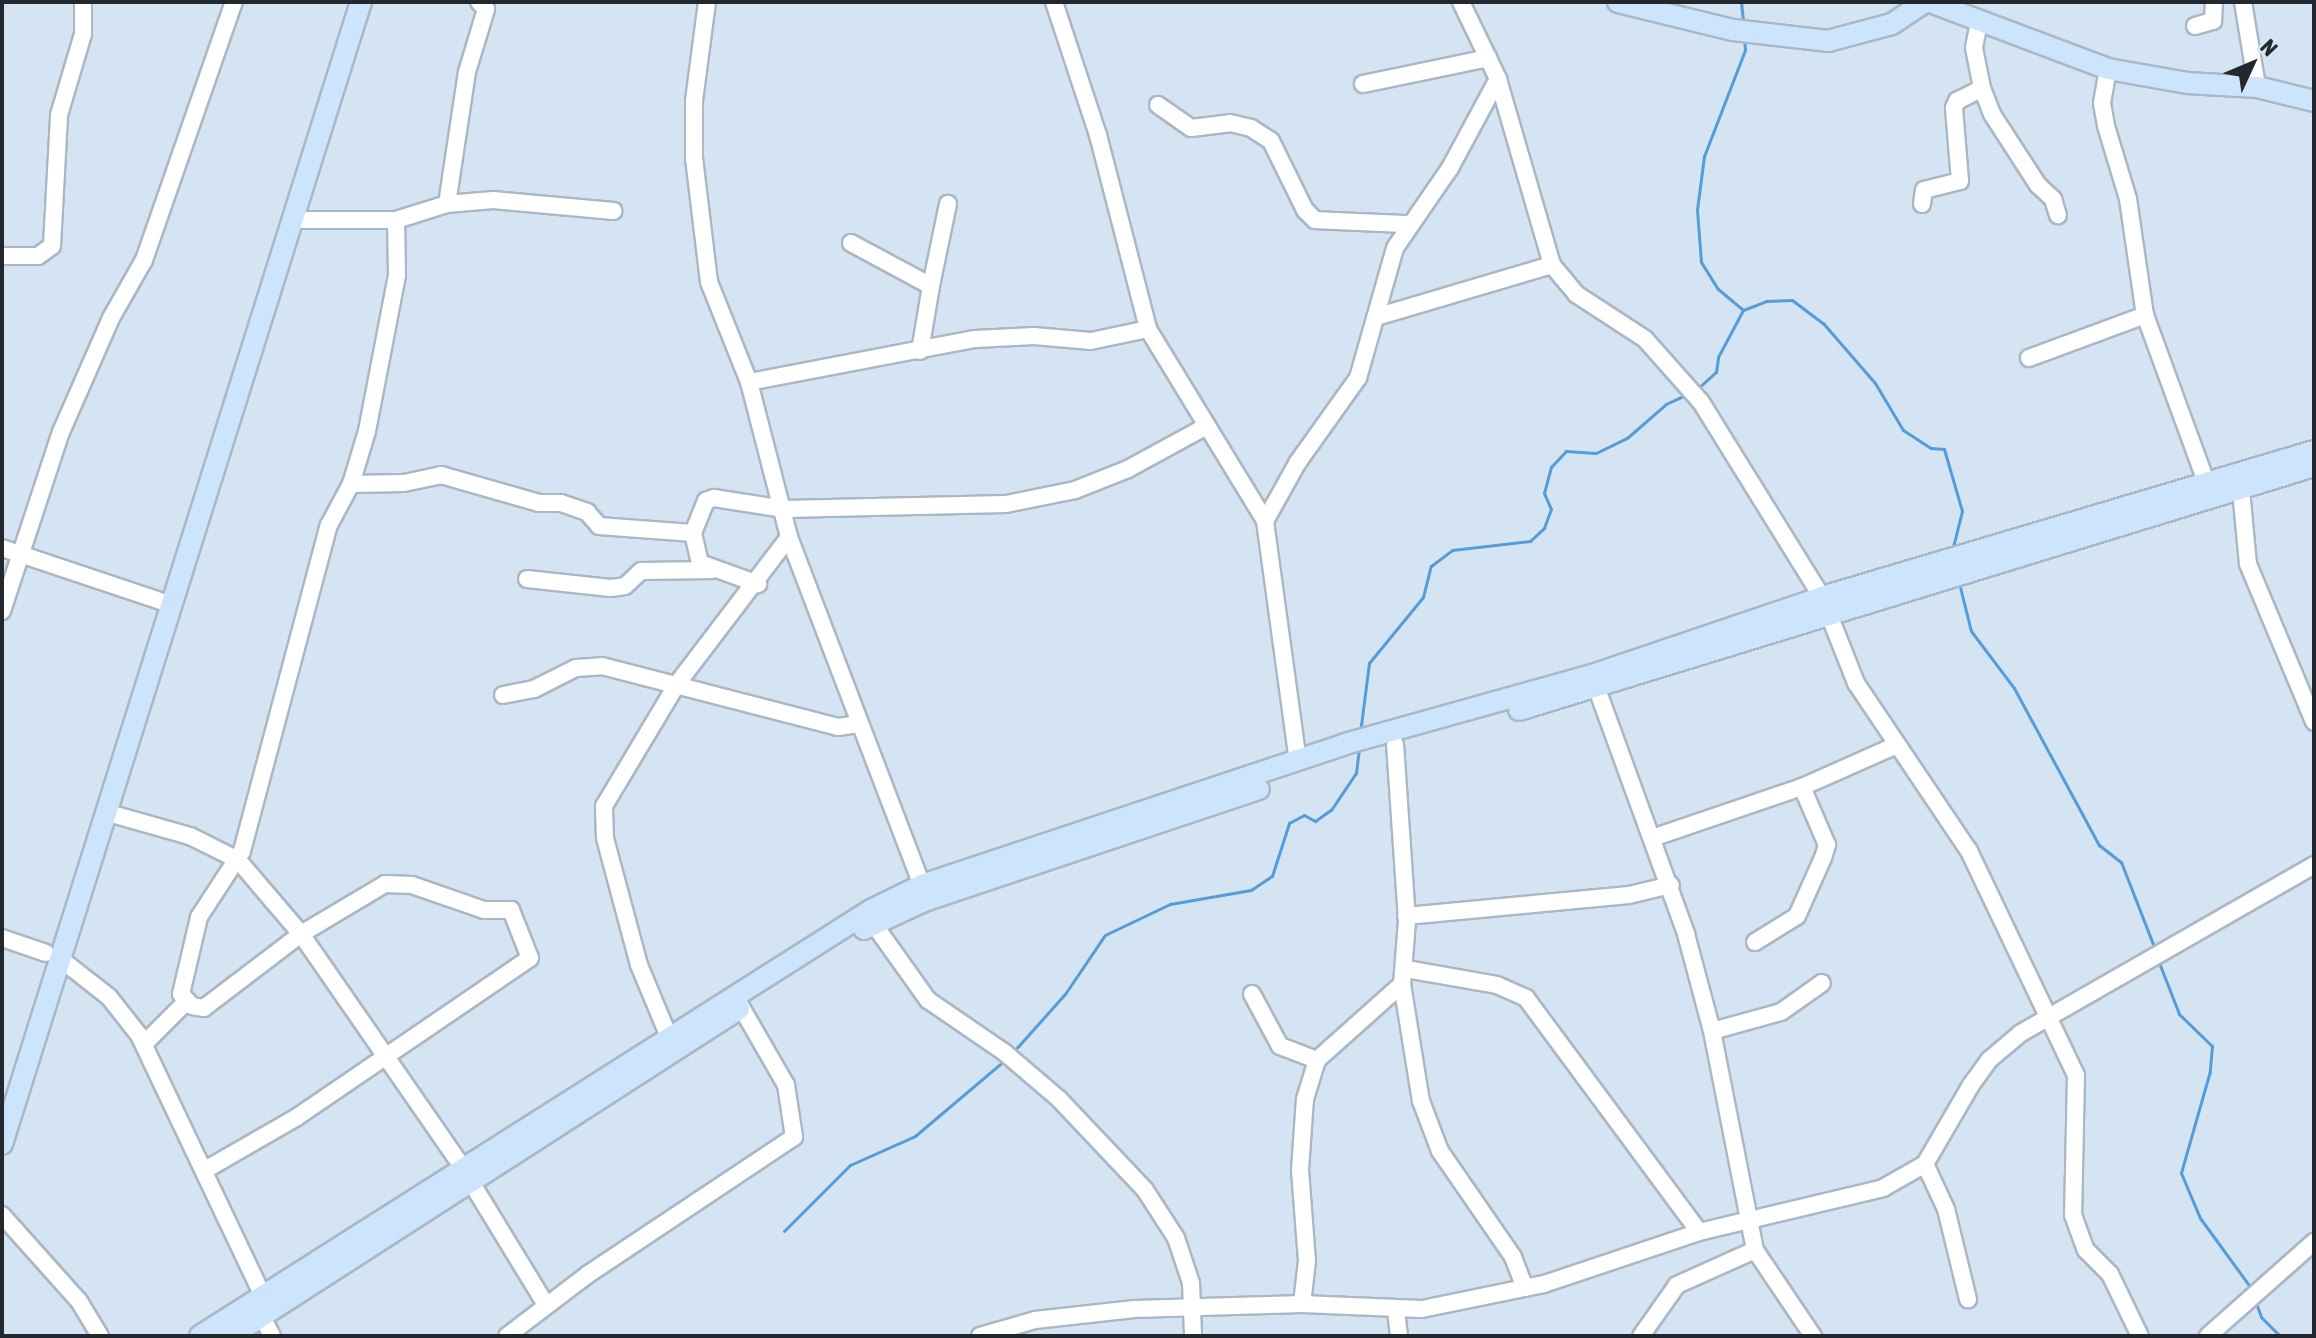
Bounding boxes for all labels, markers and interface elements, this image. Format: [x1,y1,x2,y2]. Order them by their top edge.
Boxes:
north arrow [2212,24,2292,104]
text: N [2255,34,2283,61]

